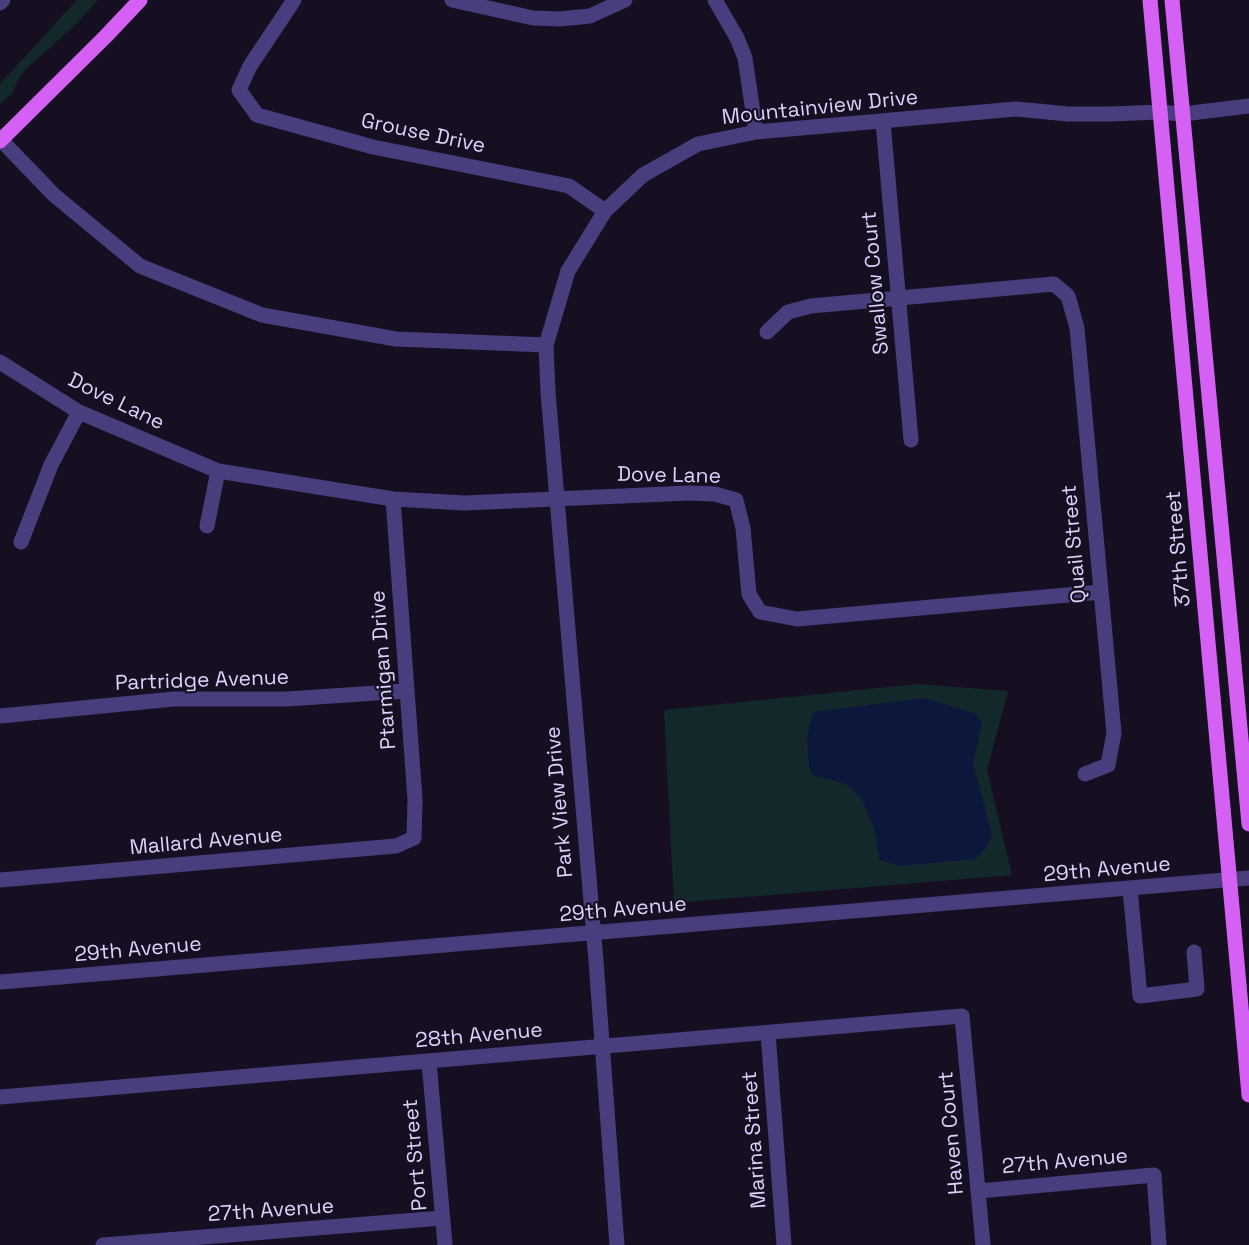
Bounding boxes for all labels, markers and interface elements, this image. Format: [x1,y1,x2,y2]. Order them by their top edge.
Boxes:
street label: Mountainview Drive [721,85,919,131]
street label: Grouse Drive [359,109,487,159]
street label: Swallow Court [857,210,895,356]
street label: Dove Lane [64,368,168,436]
street label: Dove Lane [617,462,721,490]
street label: Quail Street [1057,484,1093,604]
street label: 37th Street [1161,490,1197,608]
street label: Ptarmigan Drive [366,590,402,750]
street label: Partridge Avenue [115,665,289,697]
street label: Park View Drive [541,725,579,879]
street label: Mallard Avenue [129,823,283,861]
street label: 29th Avenue [1042,852,1172,888]
street label: 29th Avenue [558,892,688,928]
street label: 29th Avenue [73,932,203,968]
street label: 28th Avenue [414,1018,544,1054]
street label: Marina Street [738,1070,772,1210]
street label: Haven Court [934,1070,970,1196]
street label: Port Street [399,1098,433,1212]
street label: 27th Avenue [1001,1144,1129,1180]
street label: 27th Avenue [207,1194,335,1228]

